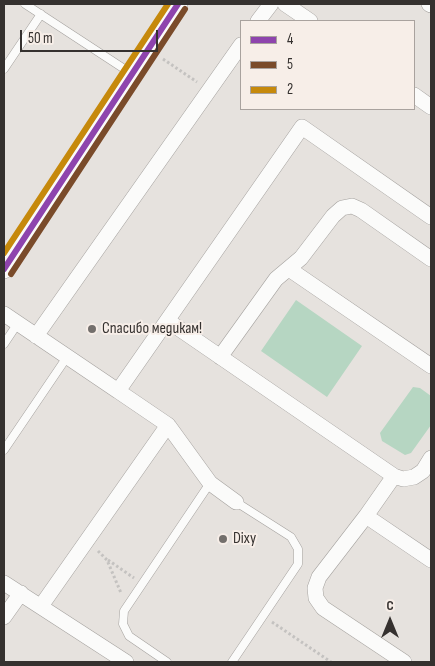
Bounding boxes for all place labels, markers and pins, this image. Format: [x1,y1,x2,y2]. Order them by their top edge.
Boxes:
place label: Спасибо медикам! [102,319,202,339]
marker: Спасибо медикам! [86,323,98,335]
place label: Dixy [233,529,256,549]
marker: Dixy [217,533,229,545]

